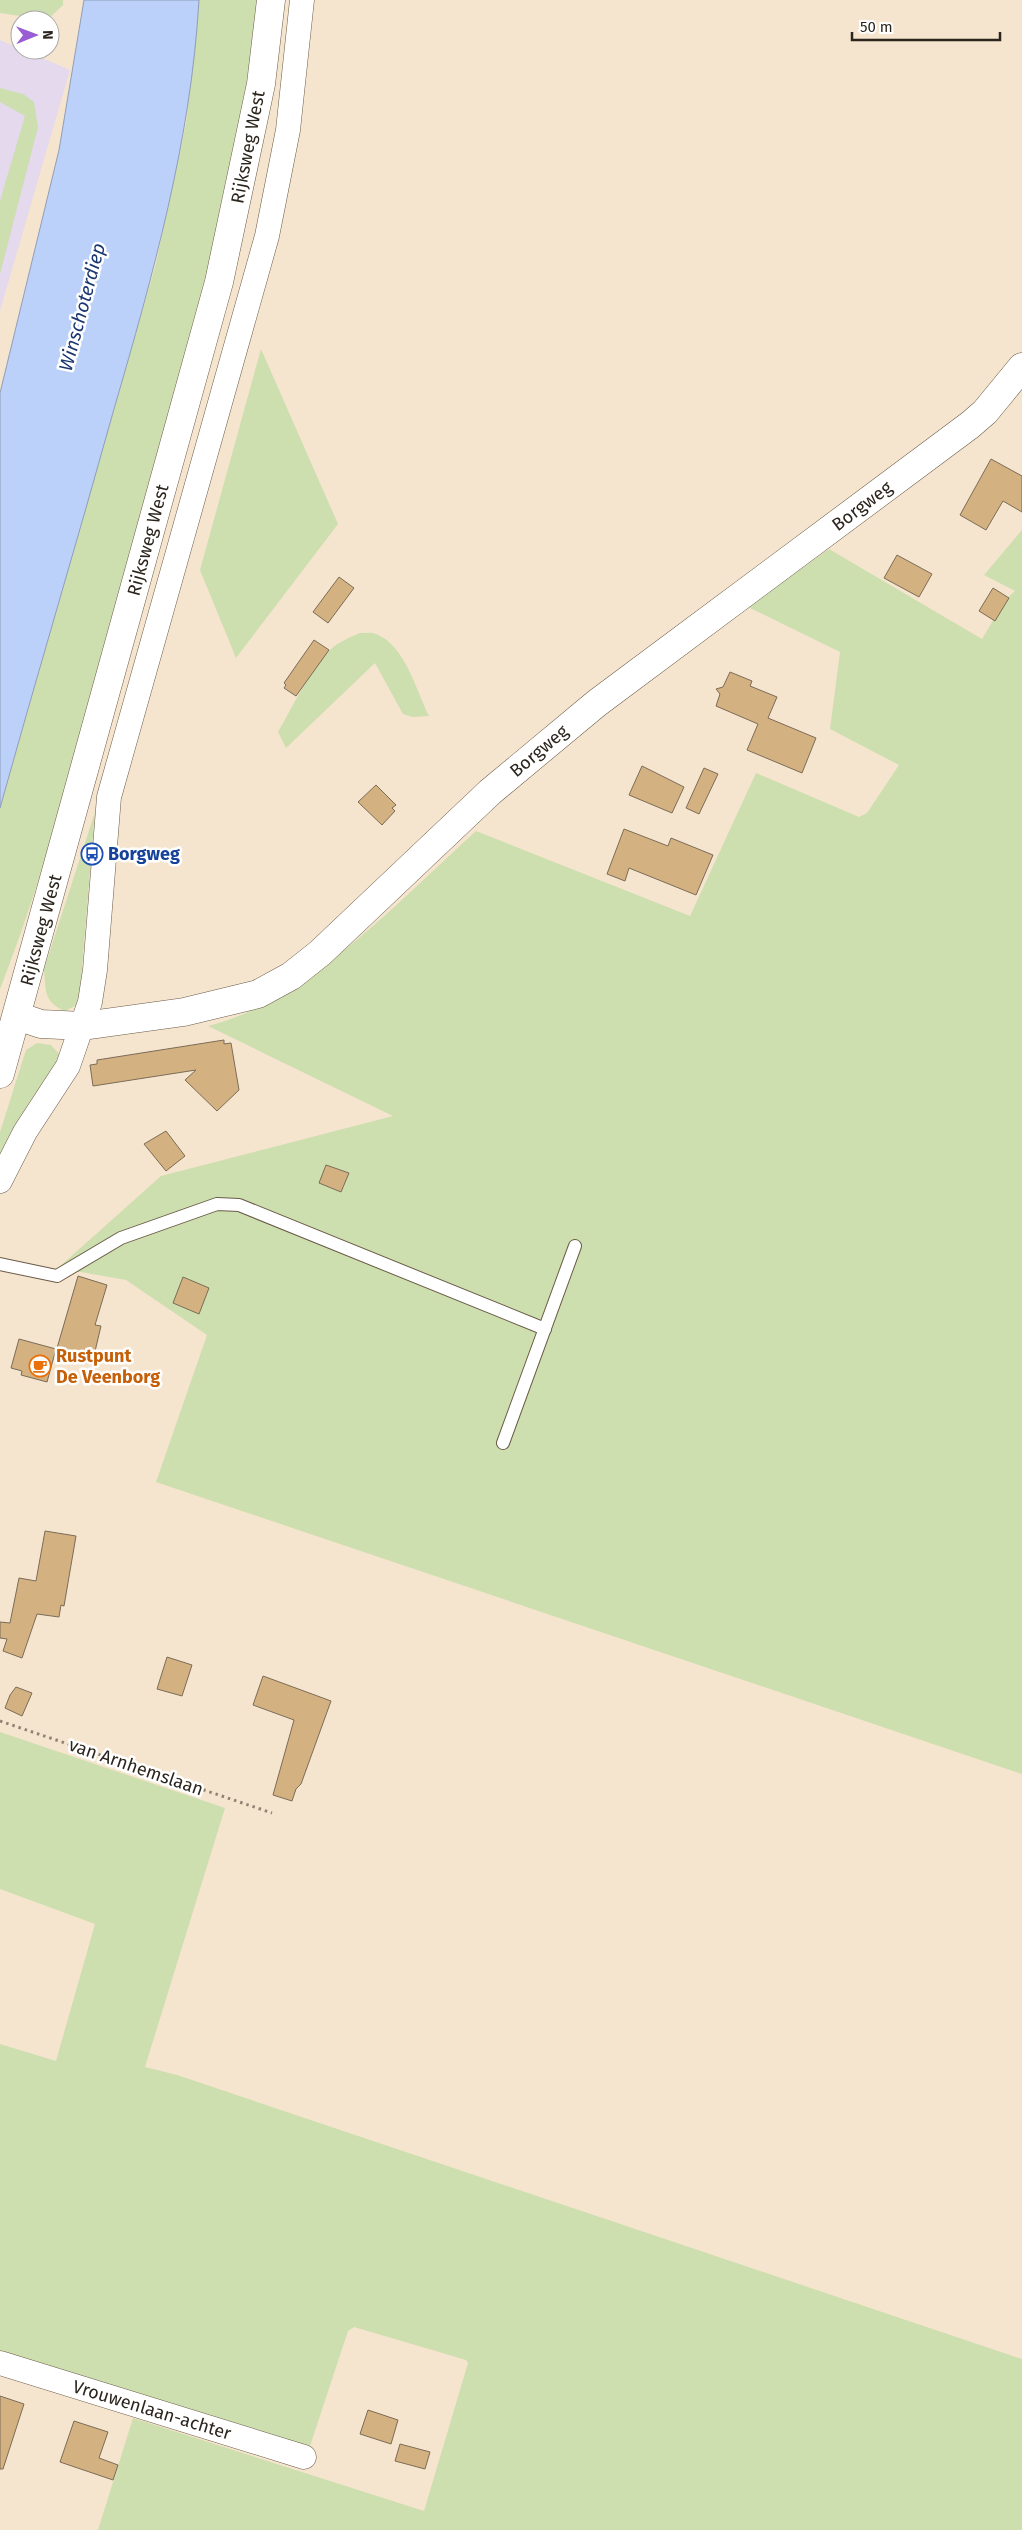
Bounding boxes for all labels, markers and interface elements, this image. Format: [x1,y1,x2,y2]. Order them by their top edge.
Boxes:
north arrow [10,10,60,60]
scale bar [852,10,1000,42]
text: 50 m [860,18,893,36]
text: N [39,30,56,40]
street label: Rijksweg West [226,88,270,205]
water label: Winschoterdiep [54,240,110,374]
street label: Borgweg [828,476,897,536]
street label: Rijksweg West [123,481,174,598]
street label: Borgweg [505,720,573,782]
bus stop icon: Borgweg [80,842,104,866]
place label: Borgweg [108,843,180,865]
street label: Rijksweg West [16,871,67,988]
place label: Rustpunt De Veenborg [56,1345,160,1388]
cafe icon: Rustpunt De Veenborg [28,1354,52,1378]
street label: van Arnhemslaan [66,1734,206,1800]
street label: Vrouwenlaan-achter [70,2375,234,2445]

